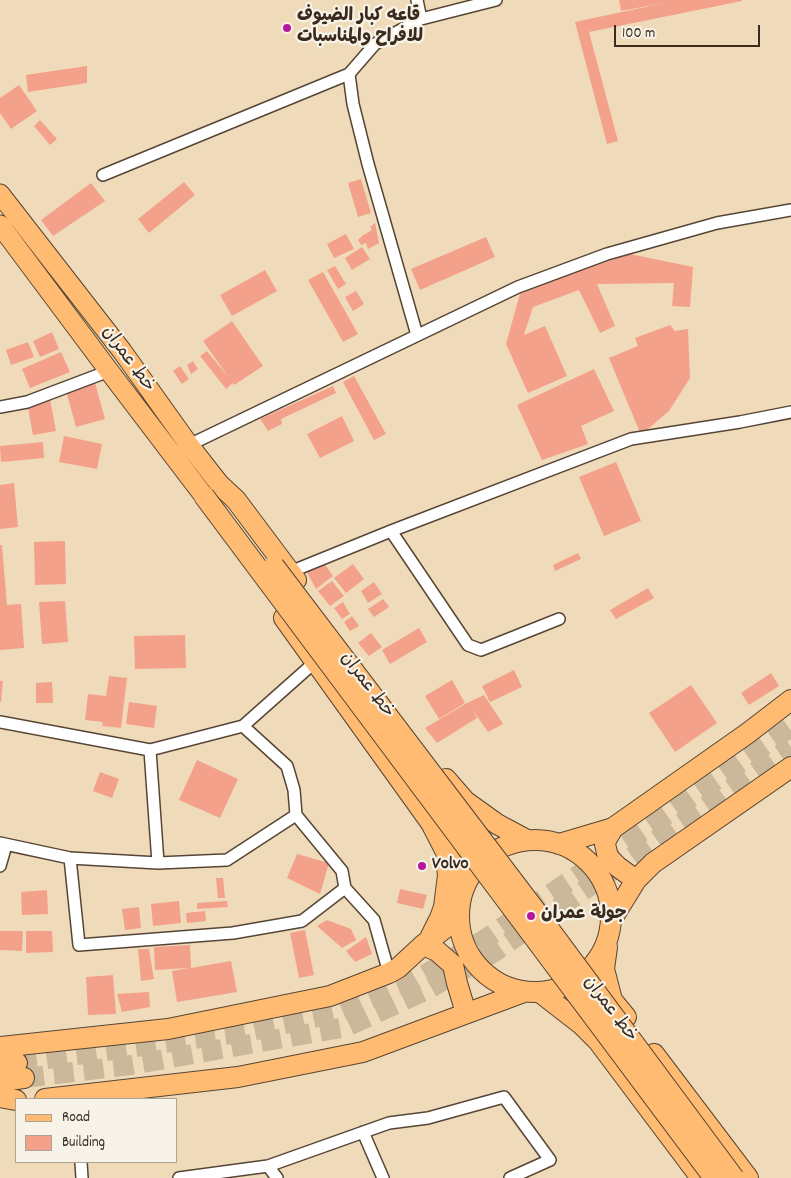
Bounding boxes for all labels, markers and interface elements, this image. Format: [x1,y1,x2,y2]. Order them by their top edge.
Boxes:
place label: قاعه كبار الضيوف للافراح والمناسبات [297,7,423,50]
scale bar [616,15,762,47]
marker: قاعه كبار الضيوف للافراح والمناسبات [281,22,293,34]
text: 100 m [622,23,655,45]
street label: خط عمران [96,323,158,397]
street label: خط عمران [334,649,398,723]
place label: Volvo [432,855,468,877]
marker: Volvo [416,860,428,872]
place label: جولة عمران [541,905,627,927]
marker: جولة عمران [525,910,537,922]
street label: خط عمران [577,973,641,1047]
legend [15,1098,178,1163]
text: Road [62,1107,90,1129]
text: Building [62,1132,105,1154]

